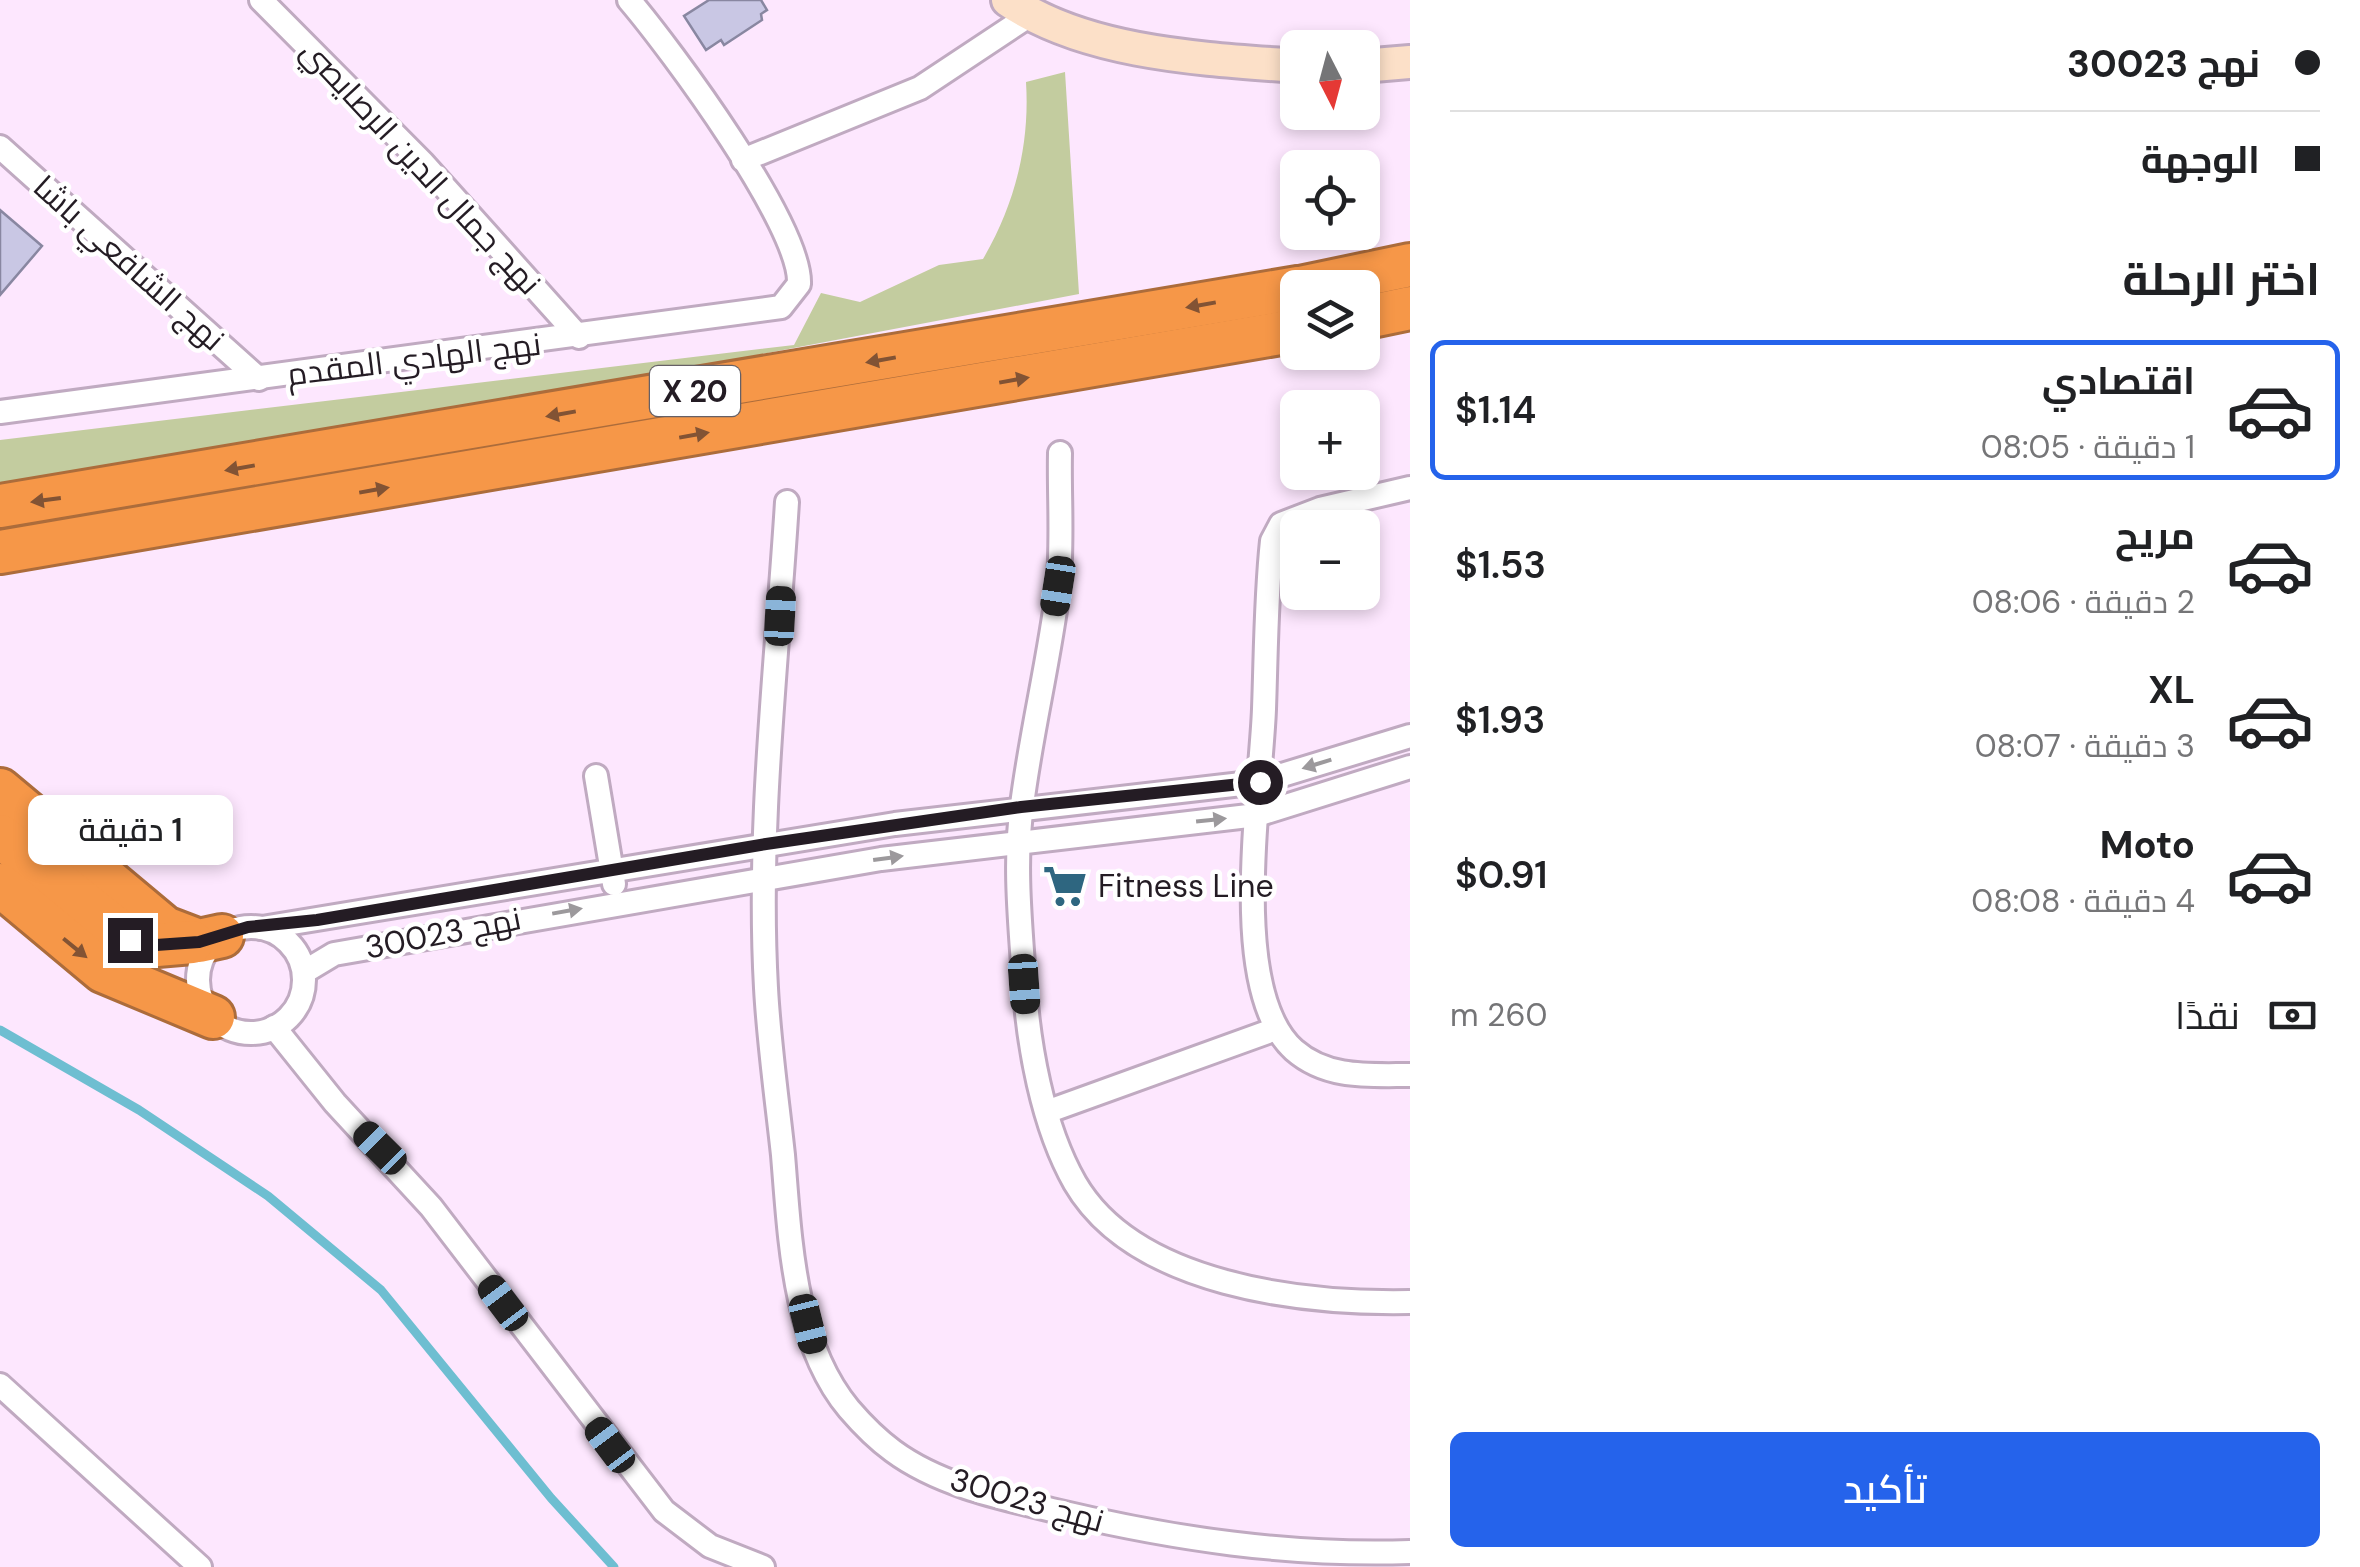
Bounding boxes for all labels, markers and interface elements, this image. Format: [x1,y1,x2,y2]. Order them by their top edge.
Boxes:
north arrow [1280,30,1380,130]
map controls [1280,30,1380,610]
street label: نهج جمال الدين الرصايصي [290,31,550,306]
text: نهج 30023 [2067,39,2260,89]
text: الوجهة [2141,135,2260,185]
button: locate [1280,150,1380,250]
street label: نهج الشافعي باشا [22,166,233,363]
text: اختر الرحلة [2122,250,2320,309]
button: layers [1280,270,1380,370]
one-way arrow [1185,298,1217,313]
street label: نهج الهادي المقدم [285,323,544,399]
one-way arrow [865,353,896,368]
text: اقتصادي [2042,356,2195,406]
icon: car [2225,365,2315,455]
road number: X 20 [650,366,740,416]
one-way arrow [999,372,1031,387]
text: $1.14 [1455,385,1536,435]
button: + [1280,390,1380,490]
one-way arrow [544,407,576,422]
text: 1 دقيقة · 08:05 [1981,426,2195,468]
one-way arrow [679,427,710,442]
one-way arrow [224,461,255,476]
one-way arrow [359,482,390,497]
one-way arrow [30,492,61,508]
button: − [1280,510,1380,610]
text: مريح [2115,511,2195,561]
icon: car [2225,520,2315,610]
text: $1.53 [1455,540,1546,590]
car [1038,554,1078,618]
text: 2 دقيقة · 08:06 [1972,581,2195,623]
car [763,585,797,647]
text: XL [2148,665,2195,715]
icon: car [2225,675,2315,765]
text: $1.93 [1455,695,1545,745]
text: 3 دقيقة · 08:07 [1975,725,2195,767]
one-way arrow [1302,758,1332,773]
route start [1238,760,1283,805]
callout: 1 دقيقة [28,795,232,865]
text: 1 دقيقة [78,809,183,851]
one-way arrow [1195,811,1227,827]
text: Moto [2100,820,2195,870]
icon: car [2225,830,2315,920]
one-way arrow [873,850,905,866]
text: $0.91 [1455,850,1547,900]
supermarket icon: Fitness Line [1041,862,1089,910]
place label: Fitness Line [1098,865,1274,907]
text: 4 دقيقة · 08:08 [1971,880,2195,922]
street label: نهج 30023 [361,897,525,970]
one-way arrow [552,903,584,918]
route end [108,918,153,963]
one-way arrow [62,937,87,958]
car [1007,953,1041,1015]
icon: cash [2265,988,2320,1043]
text: نقدًا [2175,991,2240,1041]
text: 260 m [1450,994,1547,1036]
car [348,1116,412,1180]
car [473,1270,533,1336]
car [786,1291,830,1357]
car [580,1412,640,1478]
button: تأكيد [1450,1432,2320,1547]
street label: نهج 30023 [945,1458,1109,1543]

